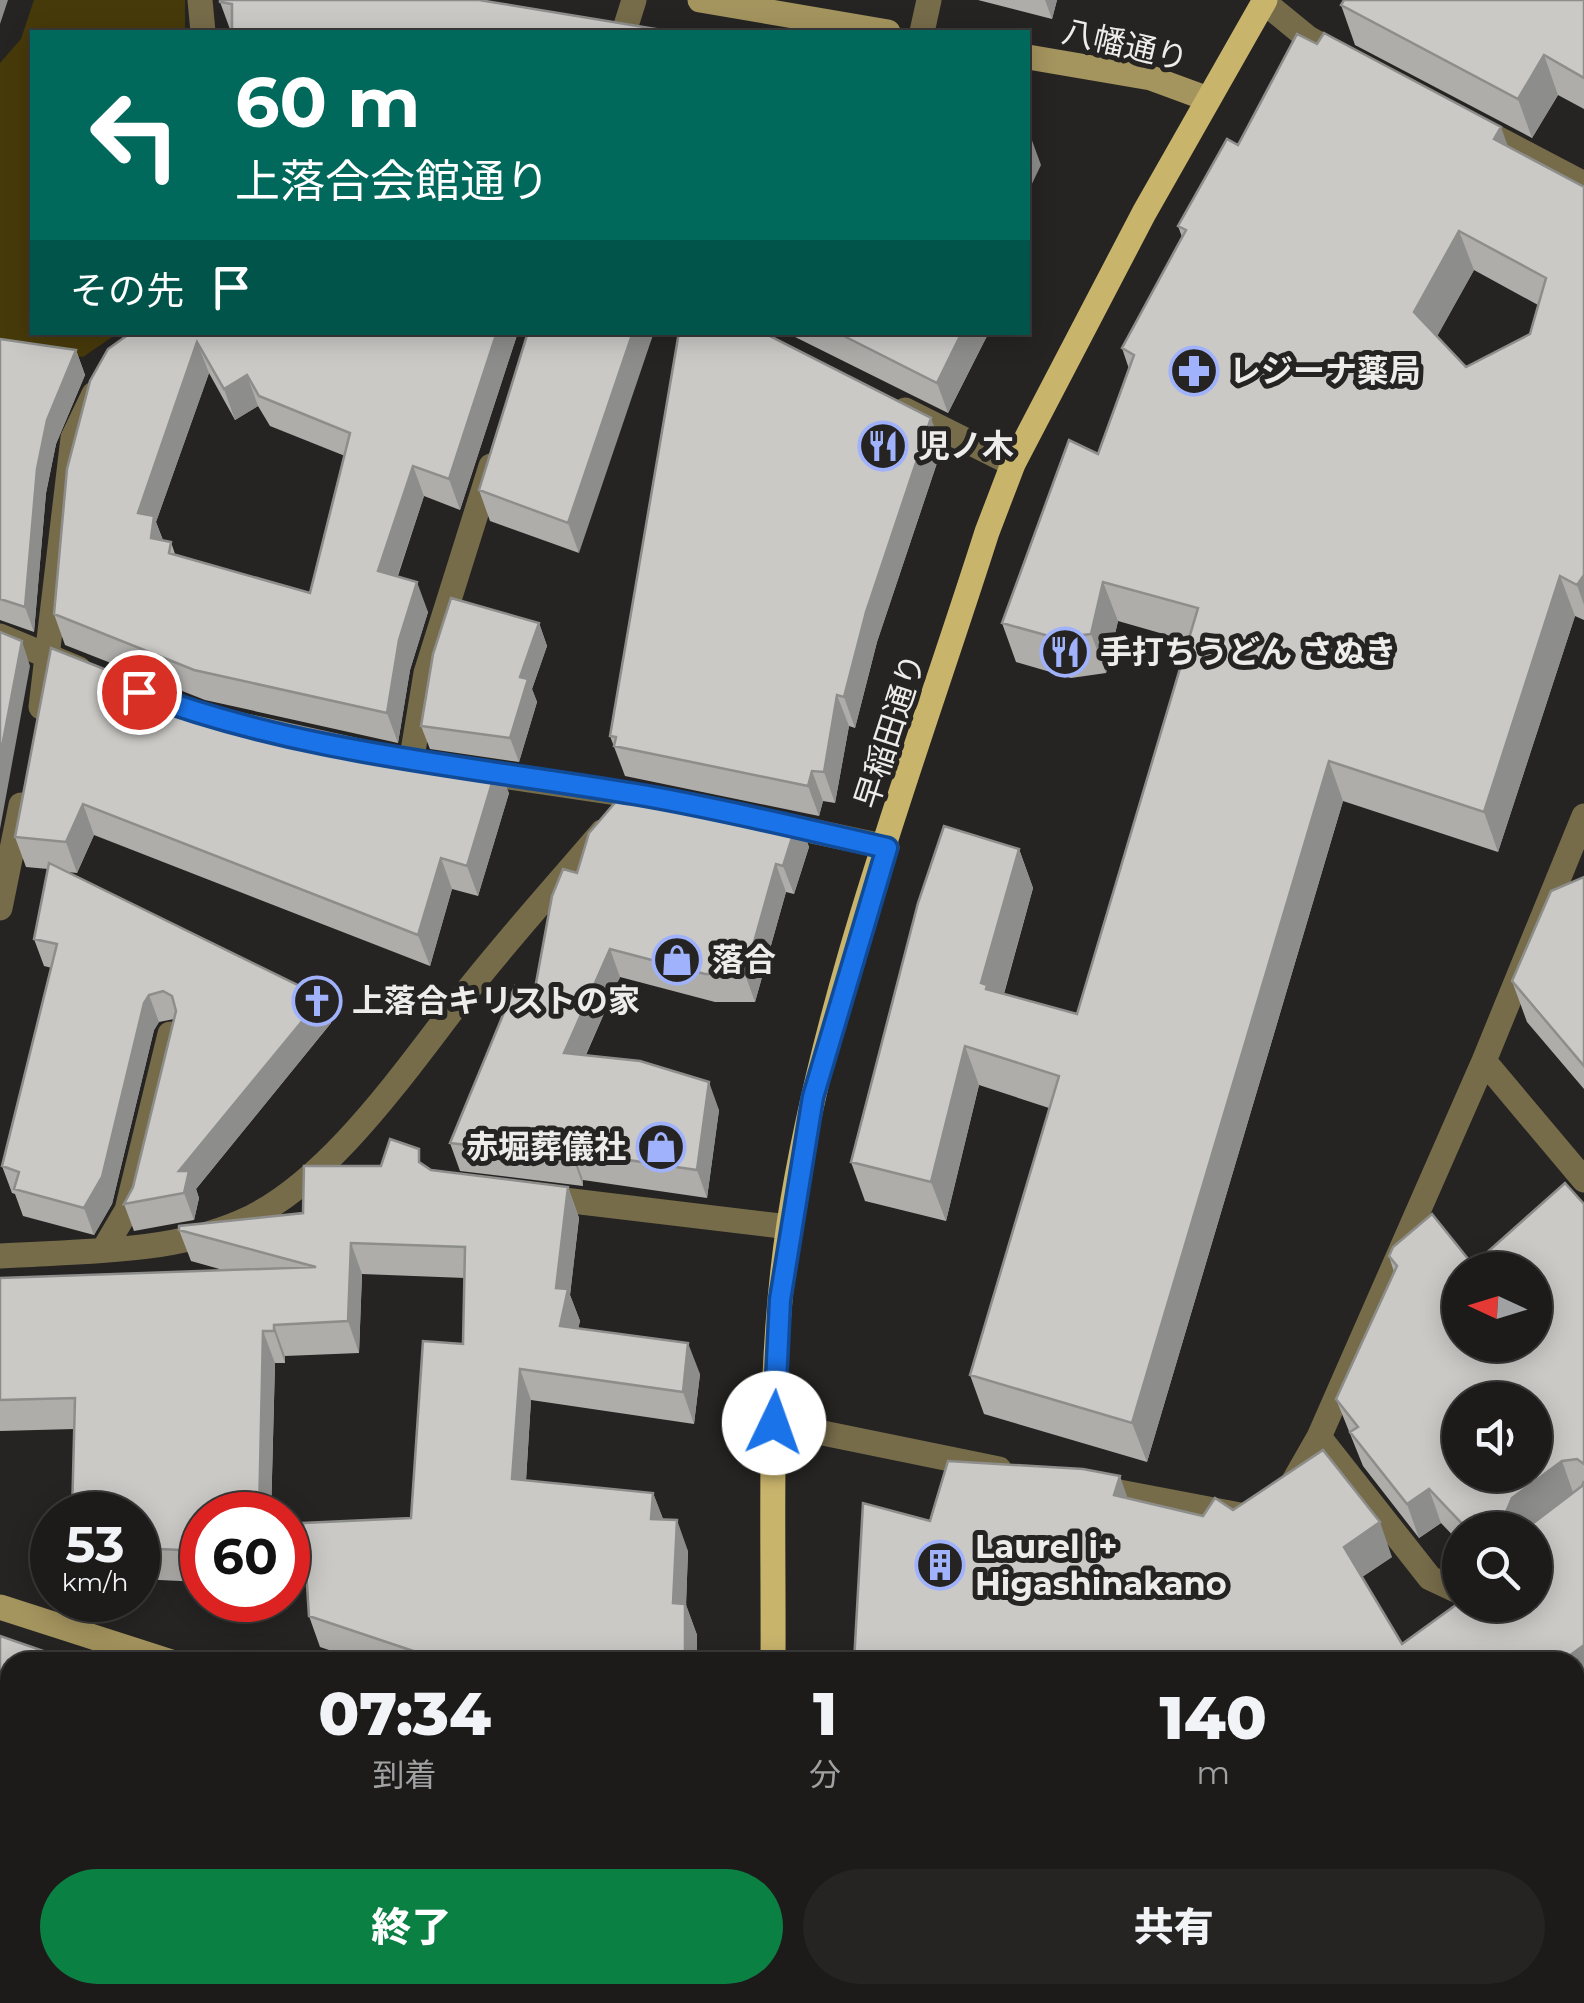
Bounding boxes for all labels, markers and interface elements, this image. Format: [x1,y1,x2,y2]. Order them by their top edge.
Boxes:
street label: 八幡通り [1058,11,1192,78]
text: 60 m [235,59,420,145]
icon: left [70,70,200,200]
text: 上落合会館通り [235,153,550,208]
icon: arrive [204,260,259,315]
text: その先 [70,267,184,314]
pharmacy icon: レジーナ薬局 [1168,345,1220,397]
place label: レジーナ薬局 [1229,351,1421,390]
restaurant icon: 児ノ木 [857,420,909,472]
place label: 児ノ木 [918,426,1014,465]
restaurant icon: 手打ちうどん さぬき [1039,626,1091,678]
place label: 手打ちうどん さぬき [1100,632,1396,671]
street label: 早稲田通り [846,649,933,813]
pin [97,650,182,735]
icon: arrive [112,665,167,720]
shop icon: 落合 [651,934,703,986]
place label: 落合 [712,940,776,979]
church icon: 上落合キリストの家 [291,975,343,1027]
place label: 上落合キリストの家 [352,981,640,1020]
shop icon: 赤堀葬儀社 [635,1121,687,1173]
place label: 赤堀葬儀社 [466,1127,626,1166]
north arrow [1442,1252,1552,1362]
map controls [1442,1252,1552,1622]
position arrow [722,1371,826,1475]
button: sound [1442,1382,1552,1492]
speed limit sign: 60 [180,1492,310,1622]
button: search [1442,1512,1552,1622]
text: 53 [65,1514,125,1575]
place label: Laurel i+ Higashinakano [975,1527,1227,1603]
building icon: Laurel i+ Higashinakano [914,1539,966,1591]
text: km/h [62,1567,128,1597]
text: 07:34 [318,1677,491,1750]
text: 1 [813,1677,837,1750]
text: 140 [1159,1681,1267,1754]
text: m [1196,1753,1230,1792]
text: 到着 [373,1755,437,1794]
text: 分 [809,1755,841,1794]
button: 終了 [40,1869,783,1984]
button: 共有 [803,1869,1545,1984]

